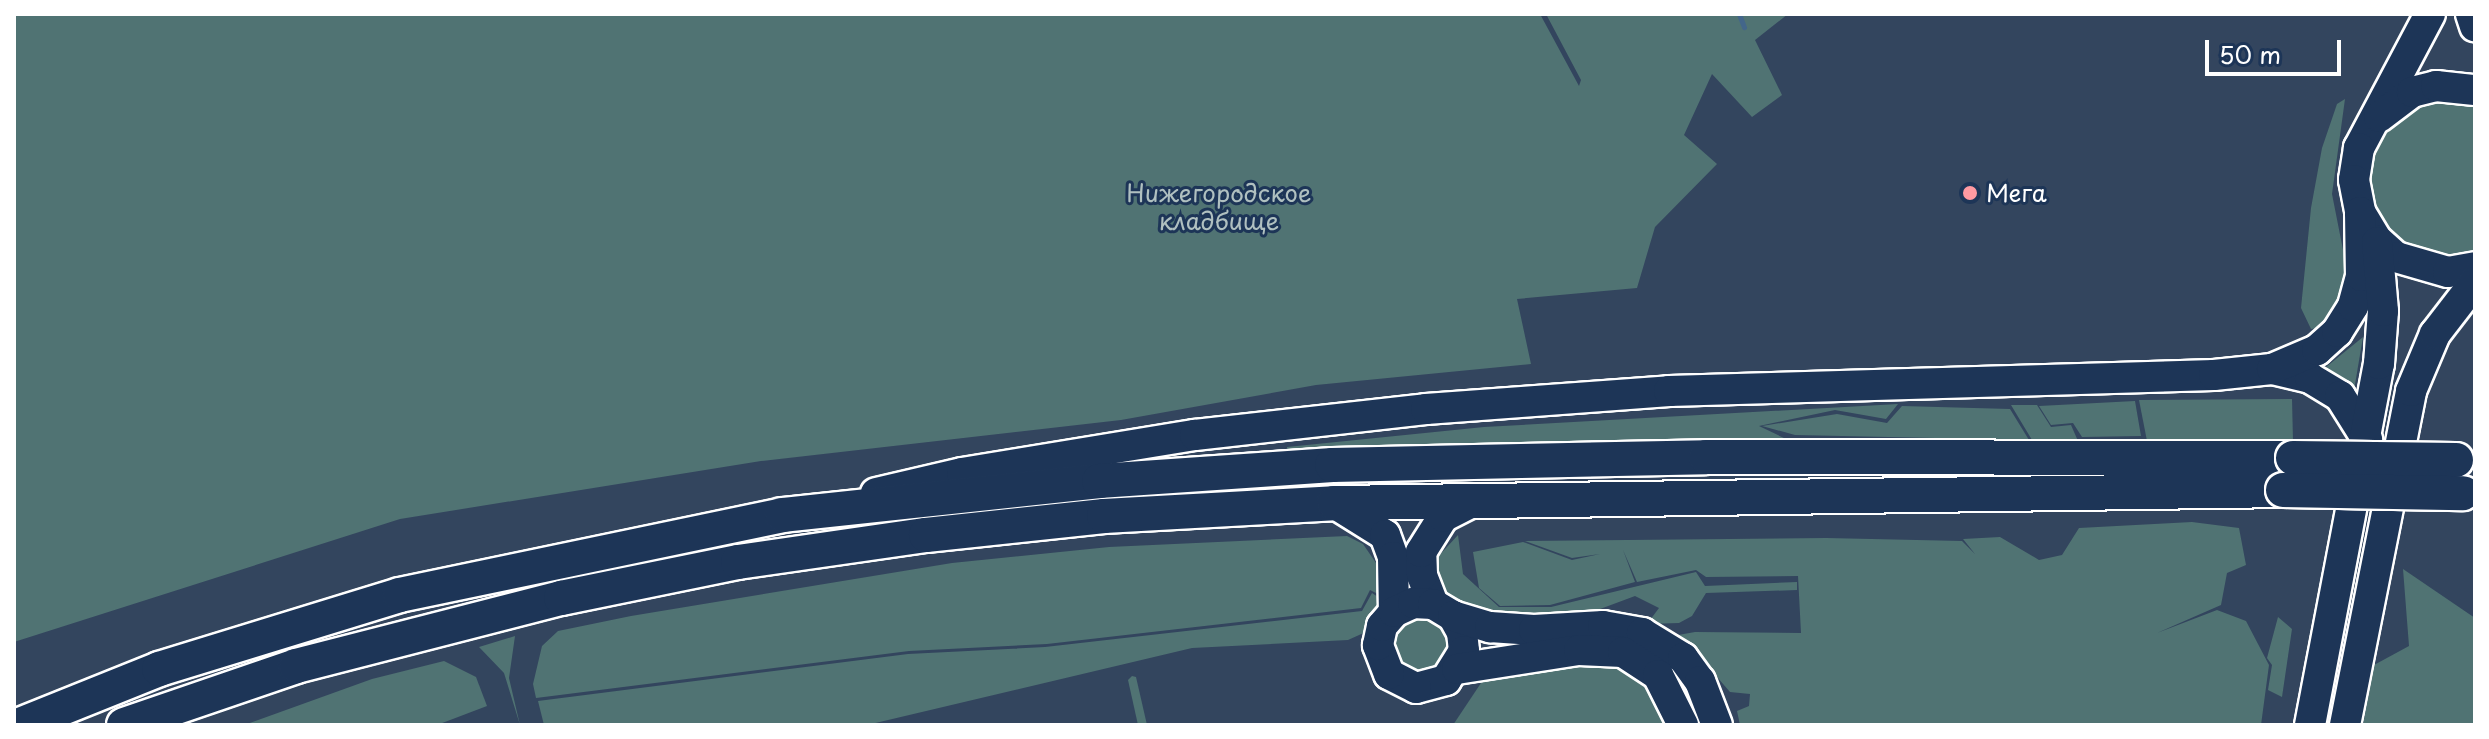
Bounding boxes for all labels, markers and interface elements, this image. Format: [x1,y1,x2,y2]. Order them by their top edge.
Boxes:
scale bar [2209,24,2345,74]
text: 50 m [2219,36,2281,72]
park label: Нижегородское кладбище [1127,179,1311,235]
place label: Мега [1986,179,2047,207]
marker: Мега [1961,184,1979,202]

